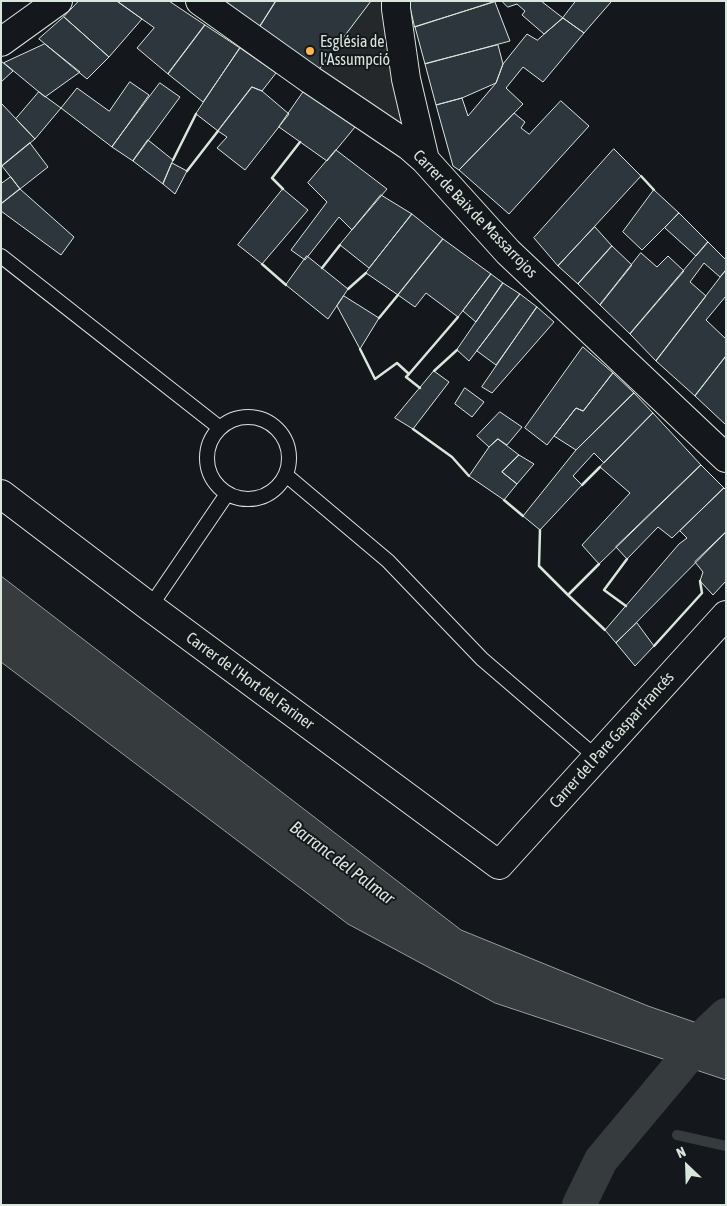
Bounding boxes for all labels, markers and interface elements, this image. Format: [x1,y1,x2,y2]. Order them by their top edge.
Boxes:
place label: Església de l'Assumpció [320,32,390,70]
marker: Església de l'Assumpció [304,45,316,57]
street label: Carrer de Baix de Massarrojos [409,146,541,282]
street label: Carrer de l'Hort del Fariner [182,628,318,734]
street label: Carrer del Pare Gaspar Francés [546,668,678,812]
water label: Barranc del Palmar [285,817,399,909]
north arrow [662,1141,712,1191]
text: N [674,1143,688,1161]

